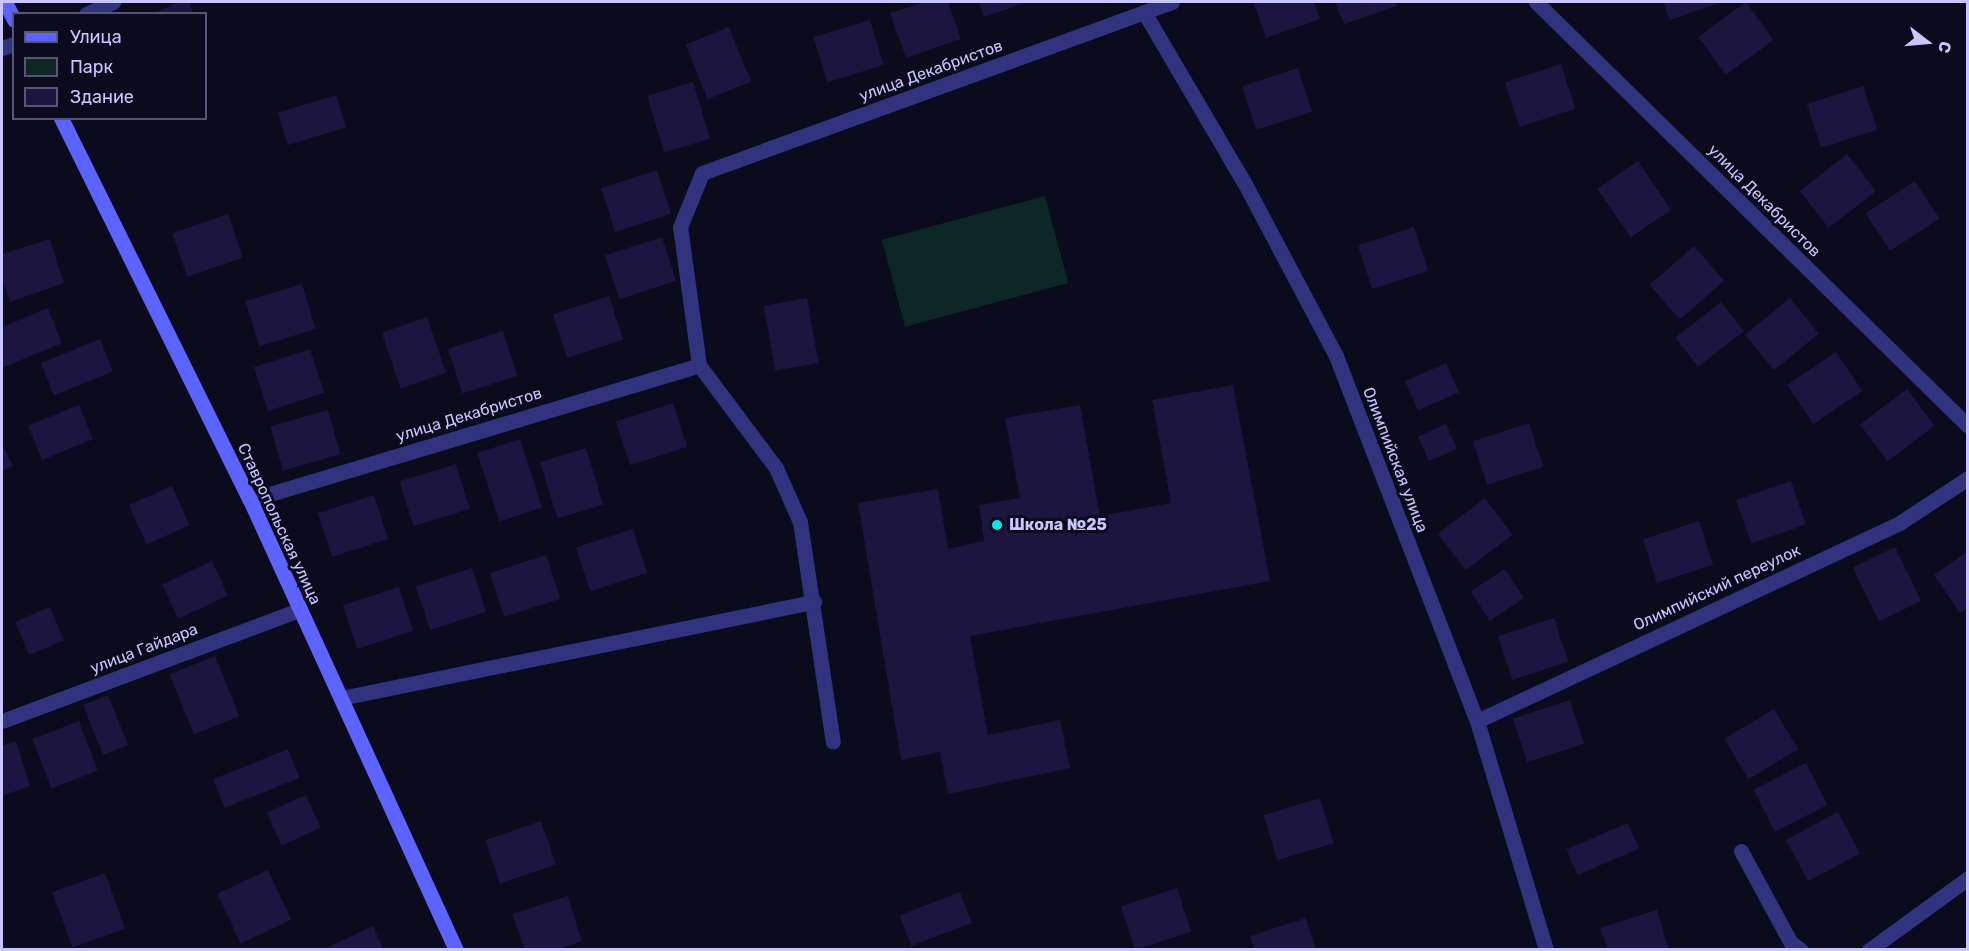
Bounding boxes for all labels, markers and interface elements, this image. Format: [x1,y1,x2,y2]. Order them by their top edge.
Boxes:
legend [12,12,207,120]
north arrow [1897,12,1957,72]
text: Улица [70,26,122,48]
street label: улица Декабристов [857,36,1005,106]
text: С [1934,39,1955,55]
text: Парк [70,56,113,78]
text: Здание [70,86,134,108]
street label: улица Декабристов [1704,141,1824,261]
street label: улица Декабристов [394,384,544,446]
street label: Олимпийская улица [1358,384,1432,536]
street label: Ставропольская улица [233,440,325,608]
place label: Школа №25 [1009,515,1107,535]
marker: Школа №25 [990,518,1004,532]
street label: Олимпийский переулок [1630,541,1804,635]
street label: улица Гайдара [87,620,201,678]

